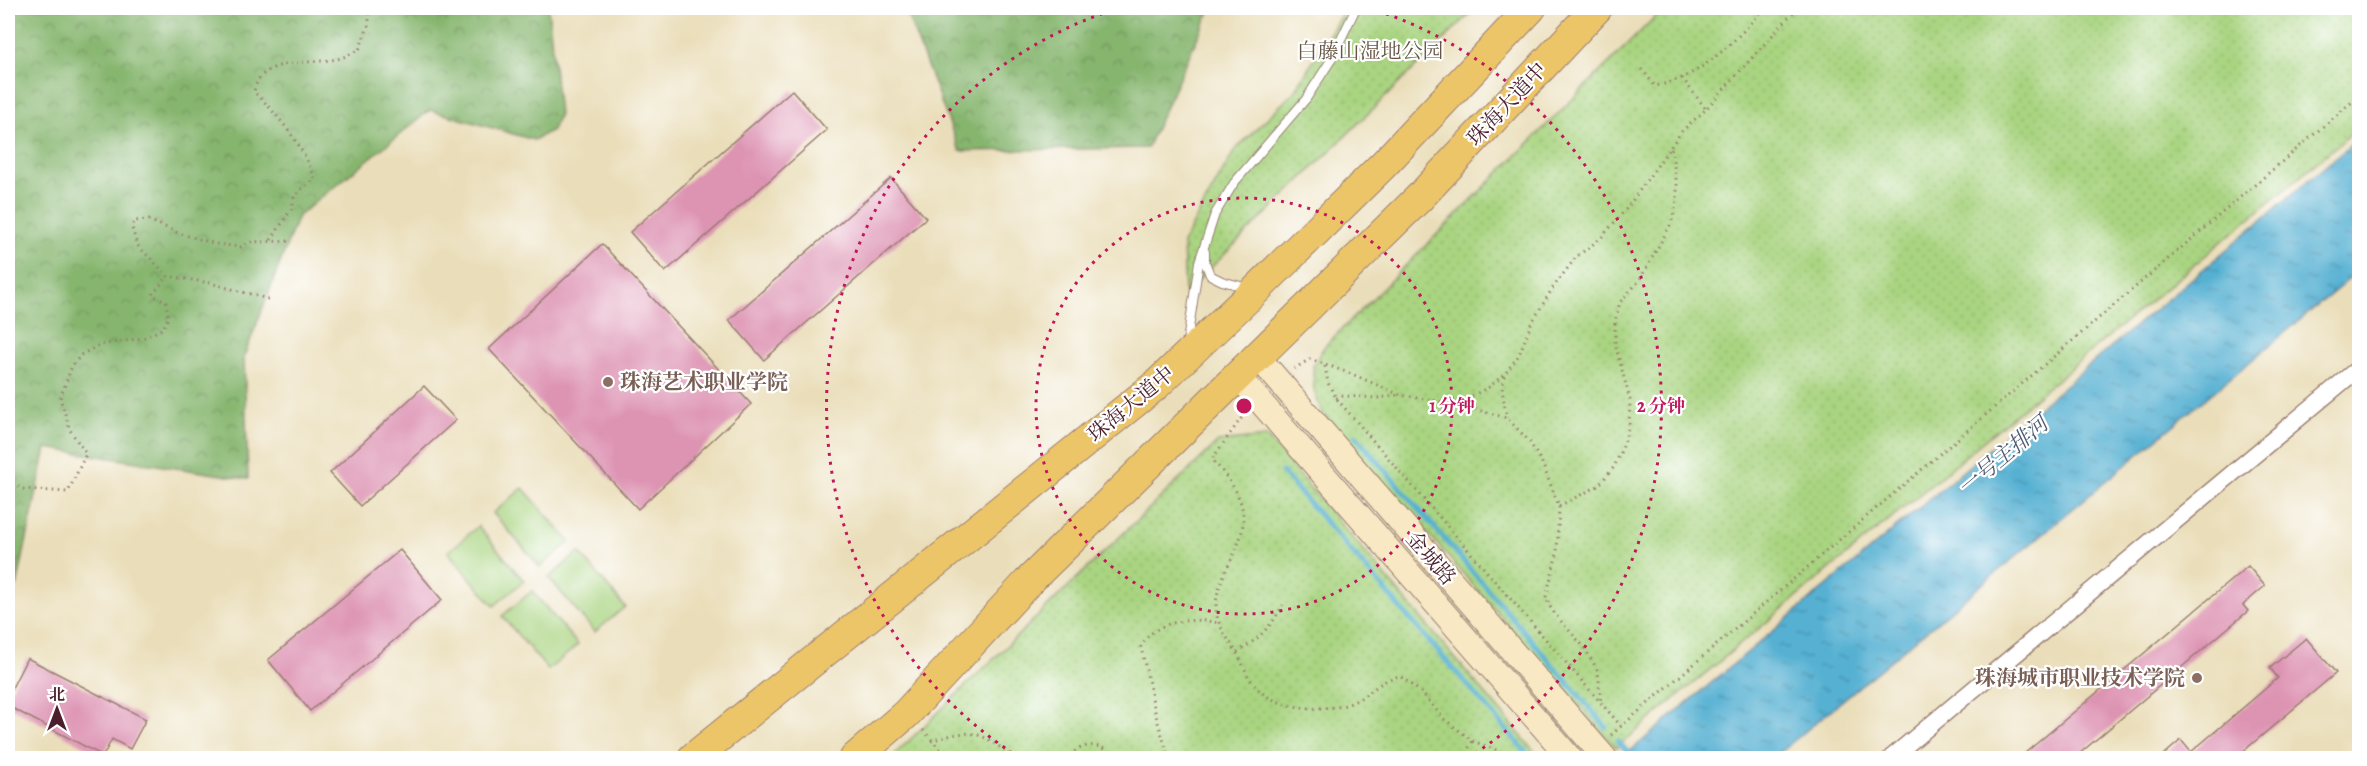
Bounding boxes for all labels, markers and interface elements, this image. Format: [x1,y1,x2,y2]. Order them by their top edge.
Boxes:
park label: 白藤山湿地公园 [1297,37,1444,65]
street label: 珠海大道中 [1461,56,1553,152]
street label: 珠海大道中 [1082,360,1180,448]
place label: 珠海艺术职业学院 [620,368,788,396]
marker: 珠海艺术职业学院 [601,375,615,389]
text: 1 分钟 [1429,394,1475,418]
text: 2 分钟 [1637,394,1685,418]
centre of rings [1234,396,1254,416]
water label: 一号主排河 [1951,407,2058,503]
street label: 金城路 [1400,525,1462,591]
place label: 珠海城市职业技术学院 [1975,664,2185,692]
marker: 珠海城市职业技术学院 [2190,671,2204,685]
north arrow [27,679,87,739]
text: 北 [49,684,65,706]

